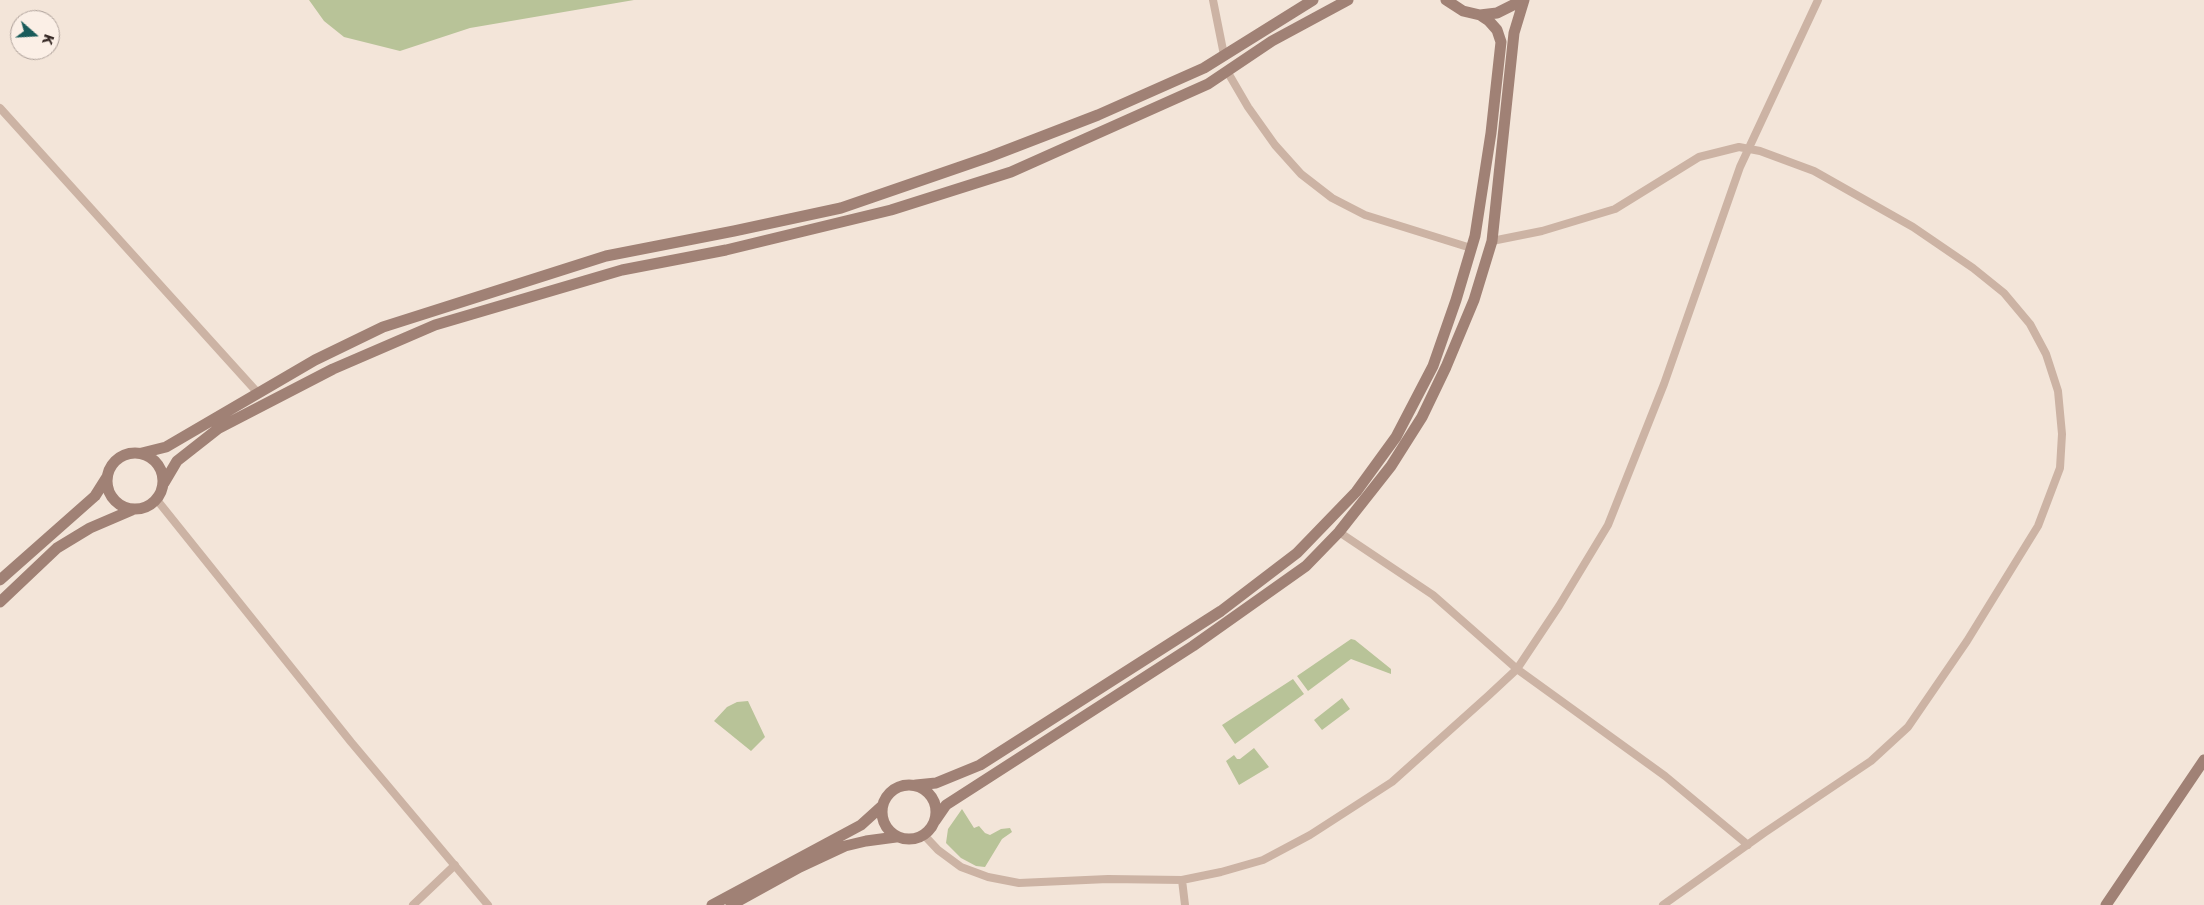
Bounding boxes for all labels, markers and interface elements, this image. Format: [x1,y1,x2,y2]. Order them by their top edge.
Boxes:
north arrow [10,10,60,60]
text: K [39,32,58,47]

